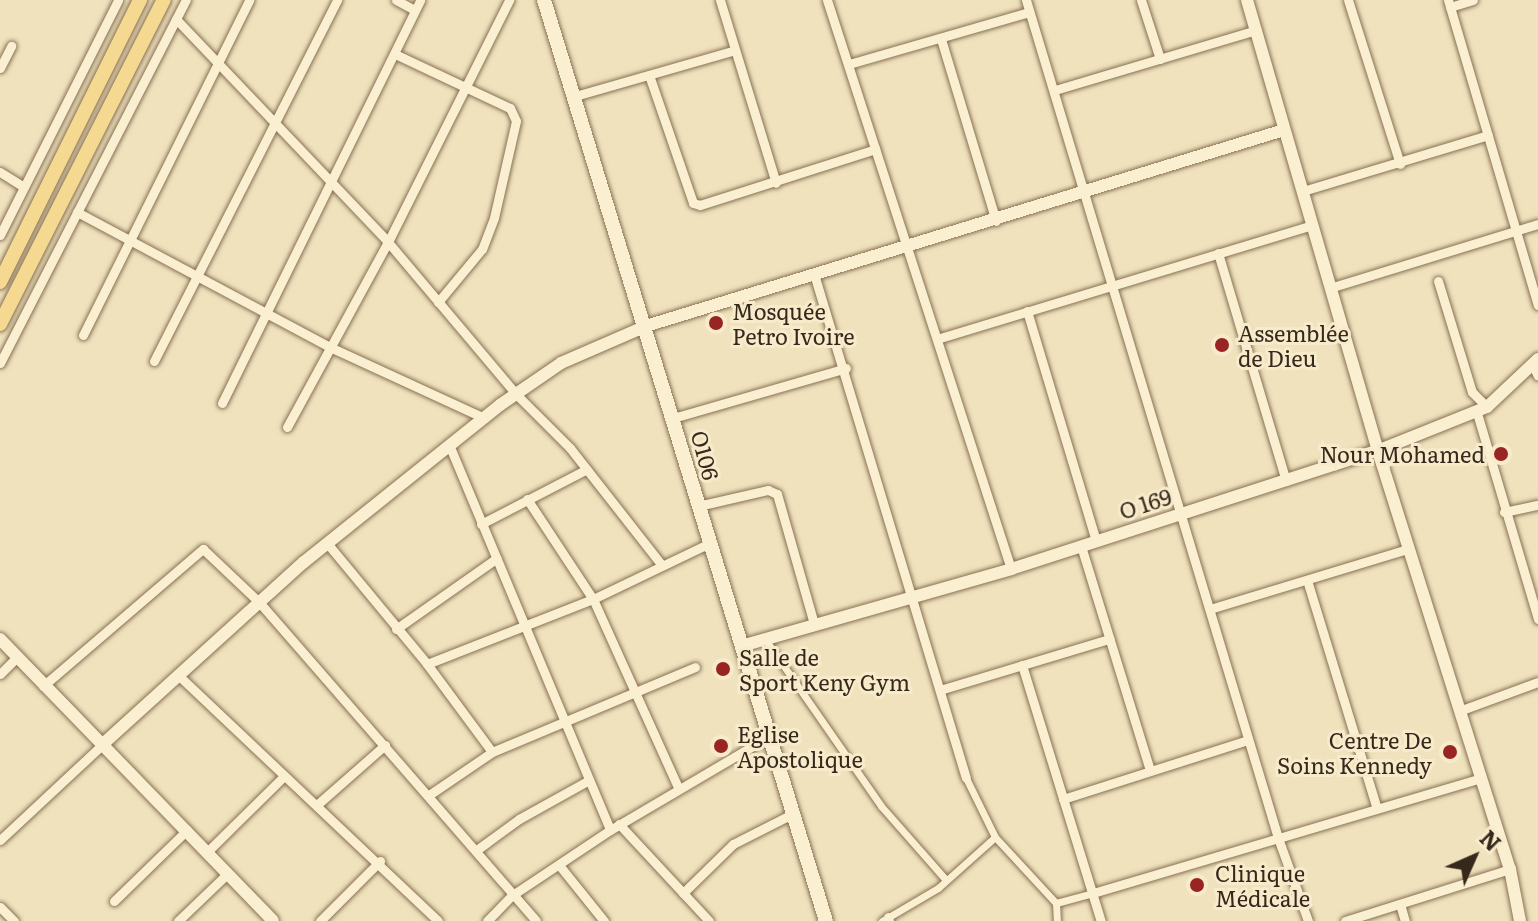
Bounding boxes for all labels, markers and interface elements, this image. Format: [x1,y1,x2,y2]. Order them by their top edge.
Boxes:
place label: Mosquée Petro Ivoire [732,297,855,348]
marker: Mosquée Petro Ivoire [707,314,725,332]
place label: Assemblée de Dieu [1238,319,1349,370]
marker: Assemblée de Dieu [1213,336,1231,354]
street label: O106 [687,427,725,483]
place label: Nour Mohamed [1320,441,1485,467]
marker: Nour Mohamed [1492,445,1510,463]
street label: O 169 [1116,482,1174,524]
place label: Salle de Sport Keny Gym [739,643,910,694]
marker: Salle de Sport Keny Gym [714,660,732,678]
place label: Eglise Apostolique [737,720,863,772]
place label: Centre De Soins Kennedy [1277,726,1432,778]
marker: Eglise Apostolique [712,737,730,755]
marker: Centre De Soins Kennedy [1439,741,1461,763]
north arrow [1434,817,1514,897]
text: N [1473,821,1510,858]
place label: Clinique Médicale [1215,859,1310,910]
marker: Clinique Médicale [1186,874,1208,896]

